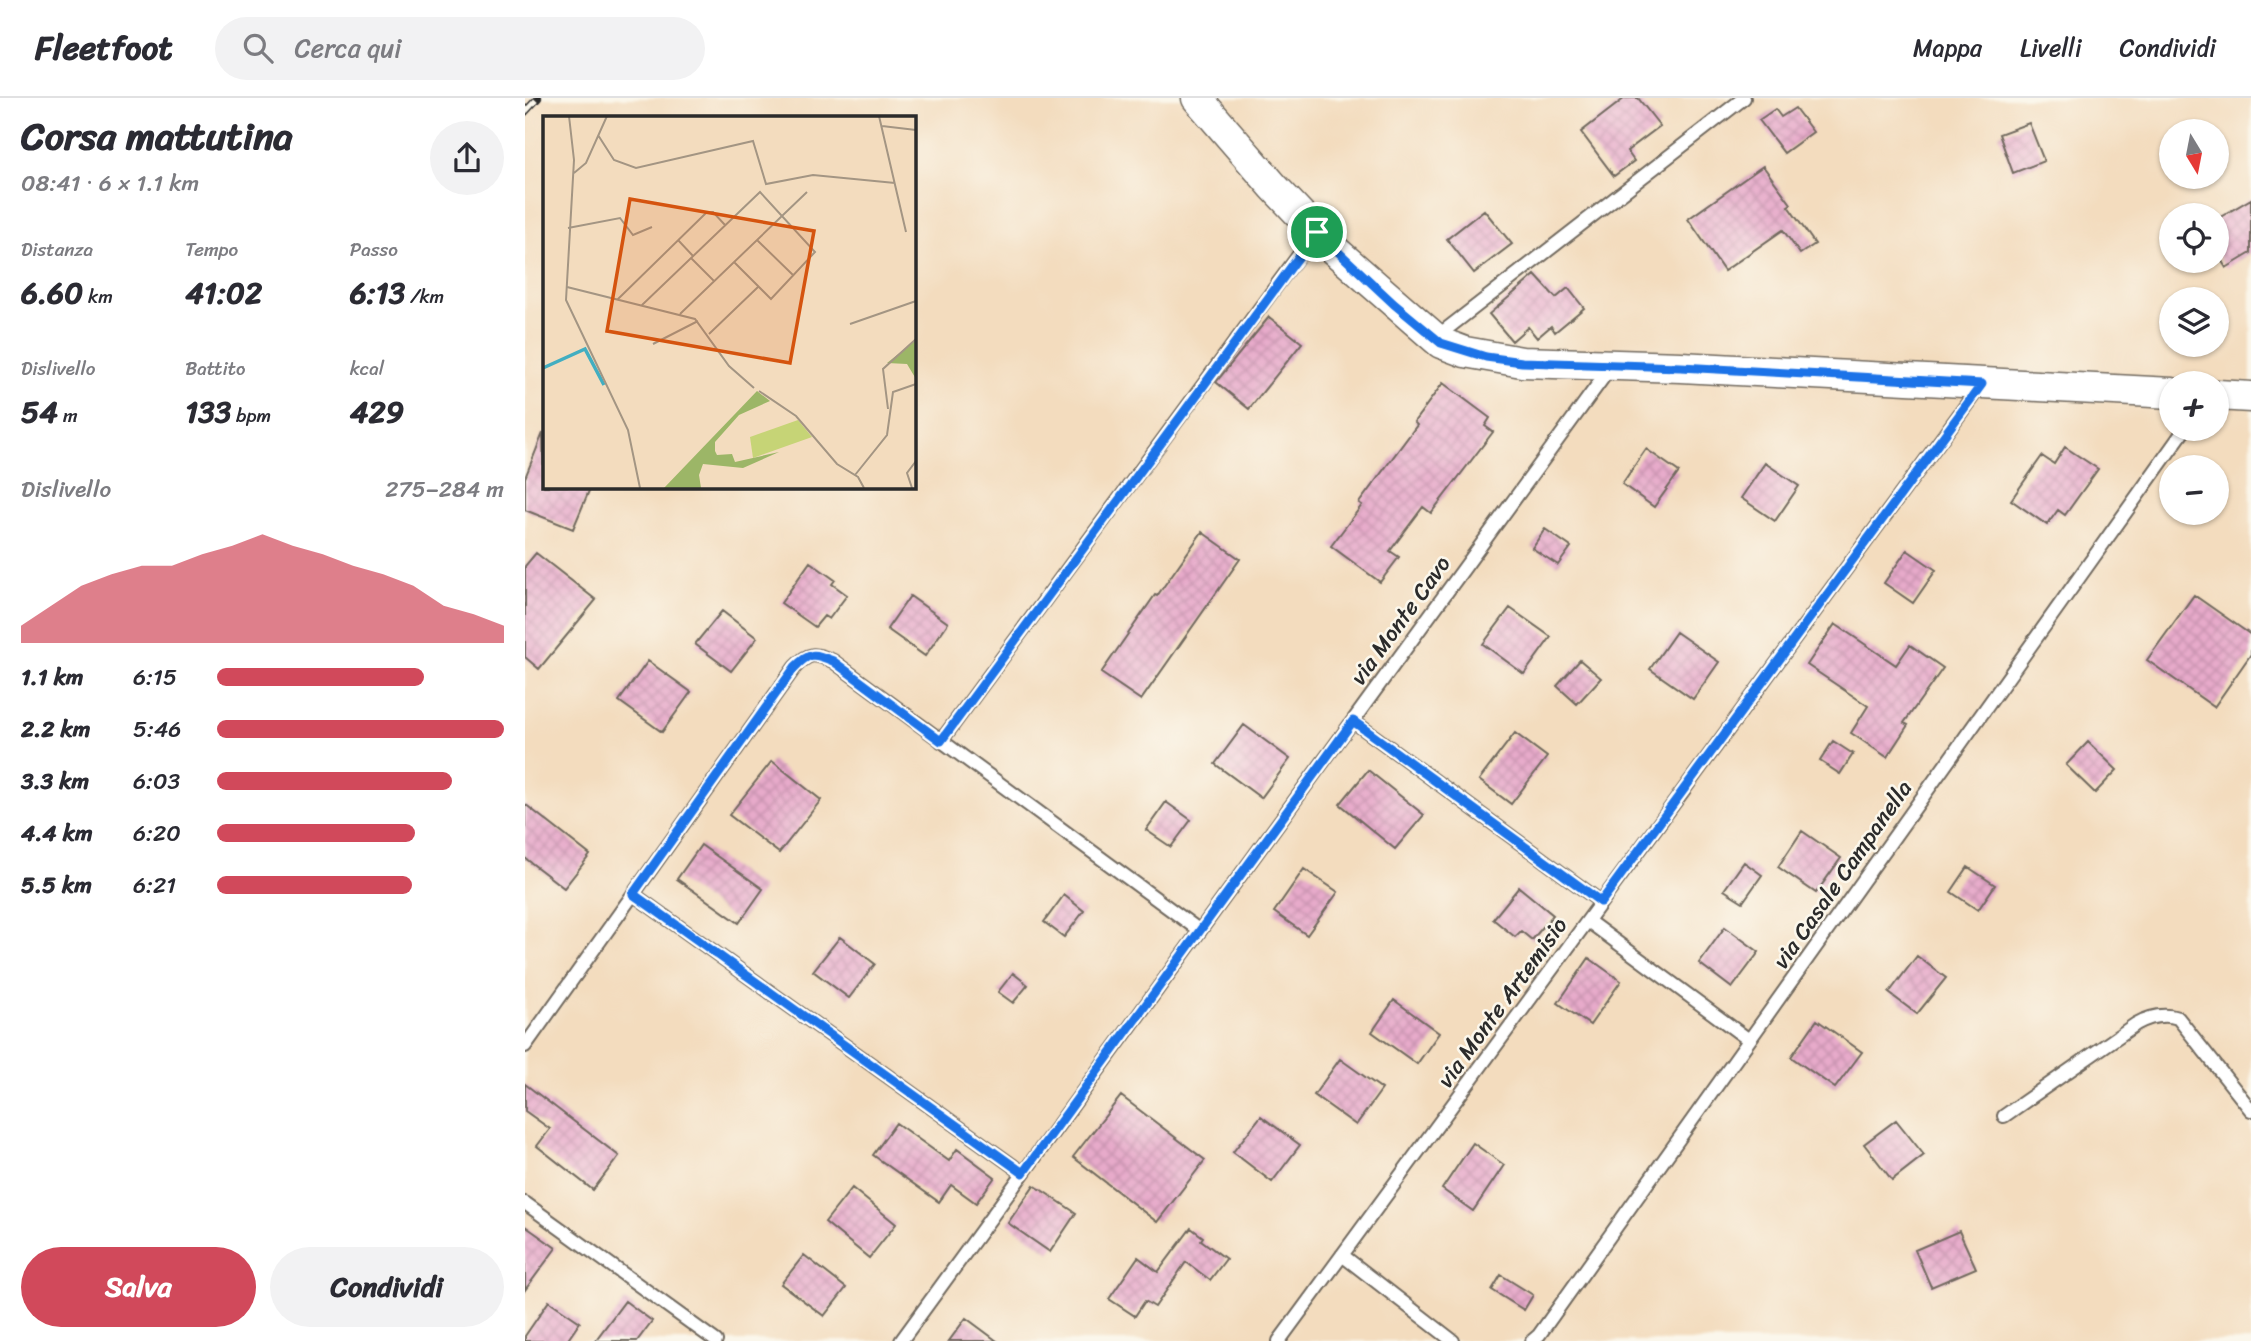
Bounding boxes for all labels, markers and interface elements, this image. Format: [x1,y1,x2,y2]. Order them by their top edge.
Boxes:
search box [215,17,705,80]
text: Fleetfoot [35,19,173,77]
text: Cerca qui [295,25,401,71]
text: Mappa [1913,27,1982,69]
text: Livelli [2020,27,2082,69]
text: Condividi [2120,27,2216,69]
icon: search [239,29,277,67]
text: Corsa mattutina [21,103,293,170]
inset map [543,116,915,488]
north arrow [2159,119,2229,189]
map controls [2159,119,2229,525]
button: share [430,121,504,195]
text: 08:41 · 6 × 1.1 km [21,163,199,204]
pin [1287,202,1347,262]
button: locate [2159,203,2229,273]
icon: arrive [1298,213,1336,251]
text: Distanza [21,233,93,266]
text: Tempo [185,233,238,266]
text: Passo [350,233,398,266]
text: 6.60 [21,266,83,320]
text: 41:02 [185,266,262,320]
text: 6:13 [350,266,405,320]
text: km [83,280,113,313]
text: /km [405,280,444,313]
button: layers [2159,287,2229,357]
text: Dislivello [21,352,95,385]
text: Battito [185,352,246,385]
text: kcal [350,352,384,385]
button: + [2159,371,2229,441]
text: 54 [21,385,58,439]
text: 133 [185,385,231,439]
text: 429 [350,385,404,439]
text: m [58,399,78,432]
text: bpm [231,399,271,432]
button: − [2159,455,2229,525]
text: Dislivello [21,469,111,510]
text: 275–284 m [385,469,504,510]
street label: via Monte Cavo [1339,547,1462,694]
text: 1.1 km [21,657,84,698]
text: 6:15 [133,657,177,698]
text: 2.2 km [21,709,90,750]
text: 5:46 [133,709,181,750]
text: 3.3 km [21,761,89,802]
text: 6:03 [133,761,180,802]
street label: via Casale Campanella [1762,771,1923,977]
text: 4.4 km [21,813,93,854]
text: 6:20 [133,813,181,854]
text: 5.5 km [21,865,92,906]
text: 6:21 [133,865,176,906]
street label: via Monte Artemisio [1426,908,1579,1097]
button: Salva [21,1247,256,1327]
button: Condividi [270,1247,504,1327]

